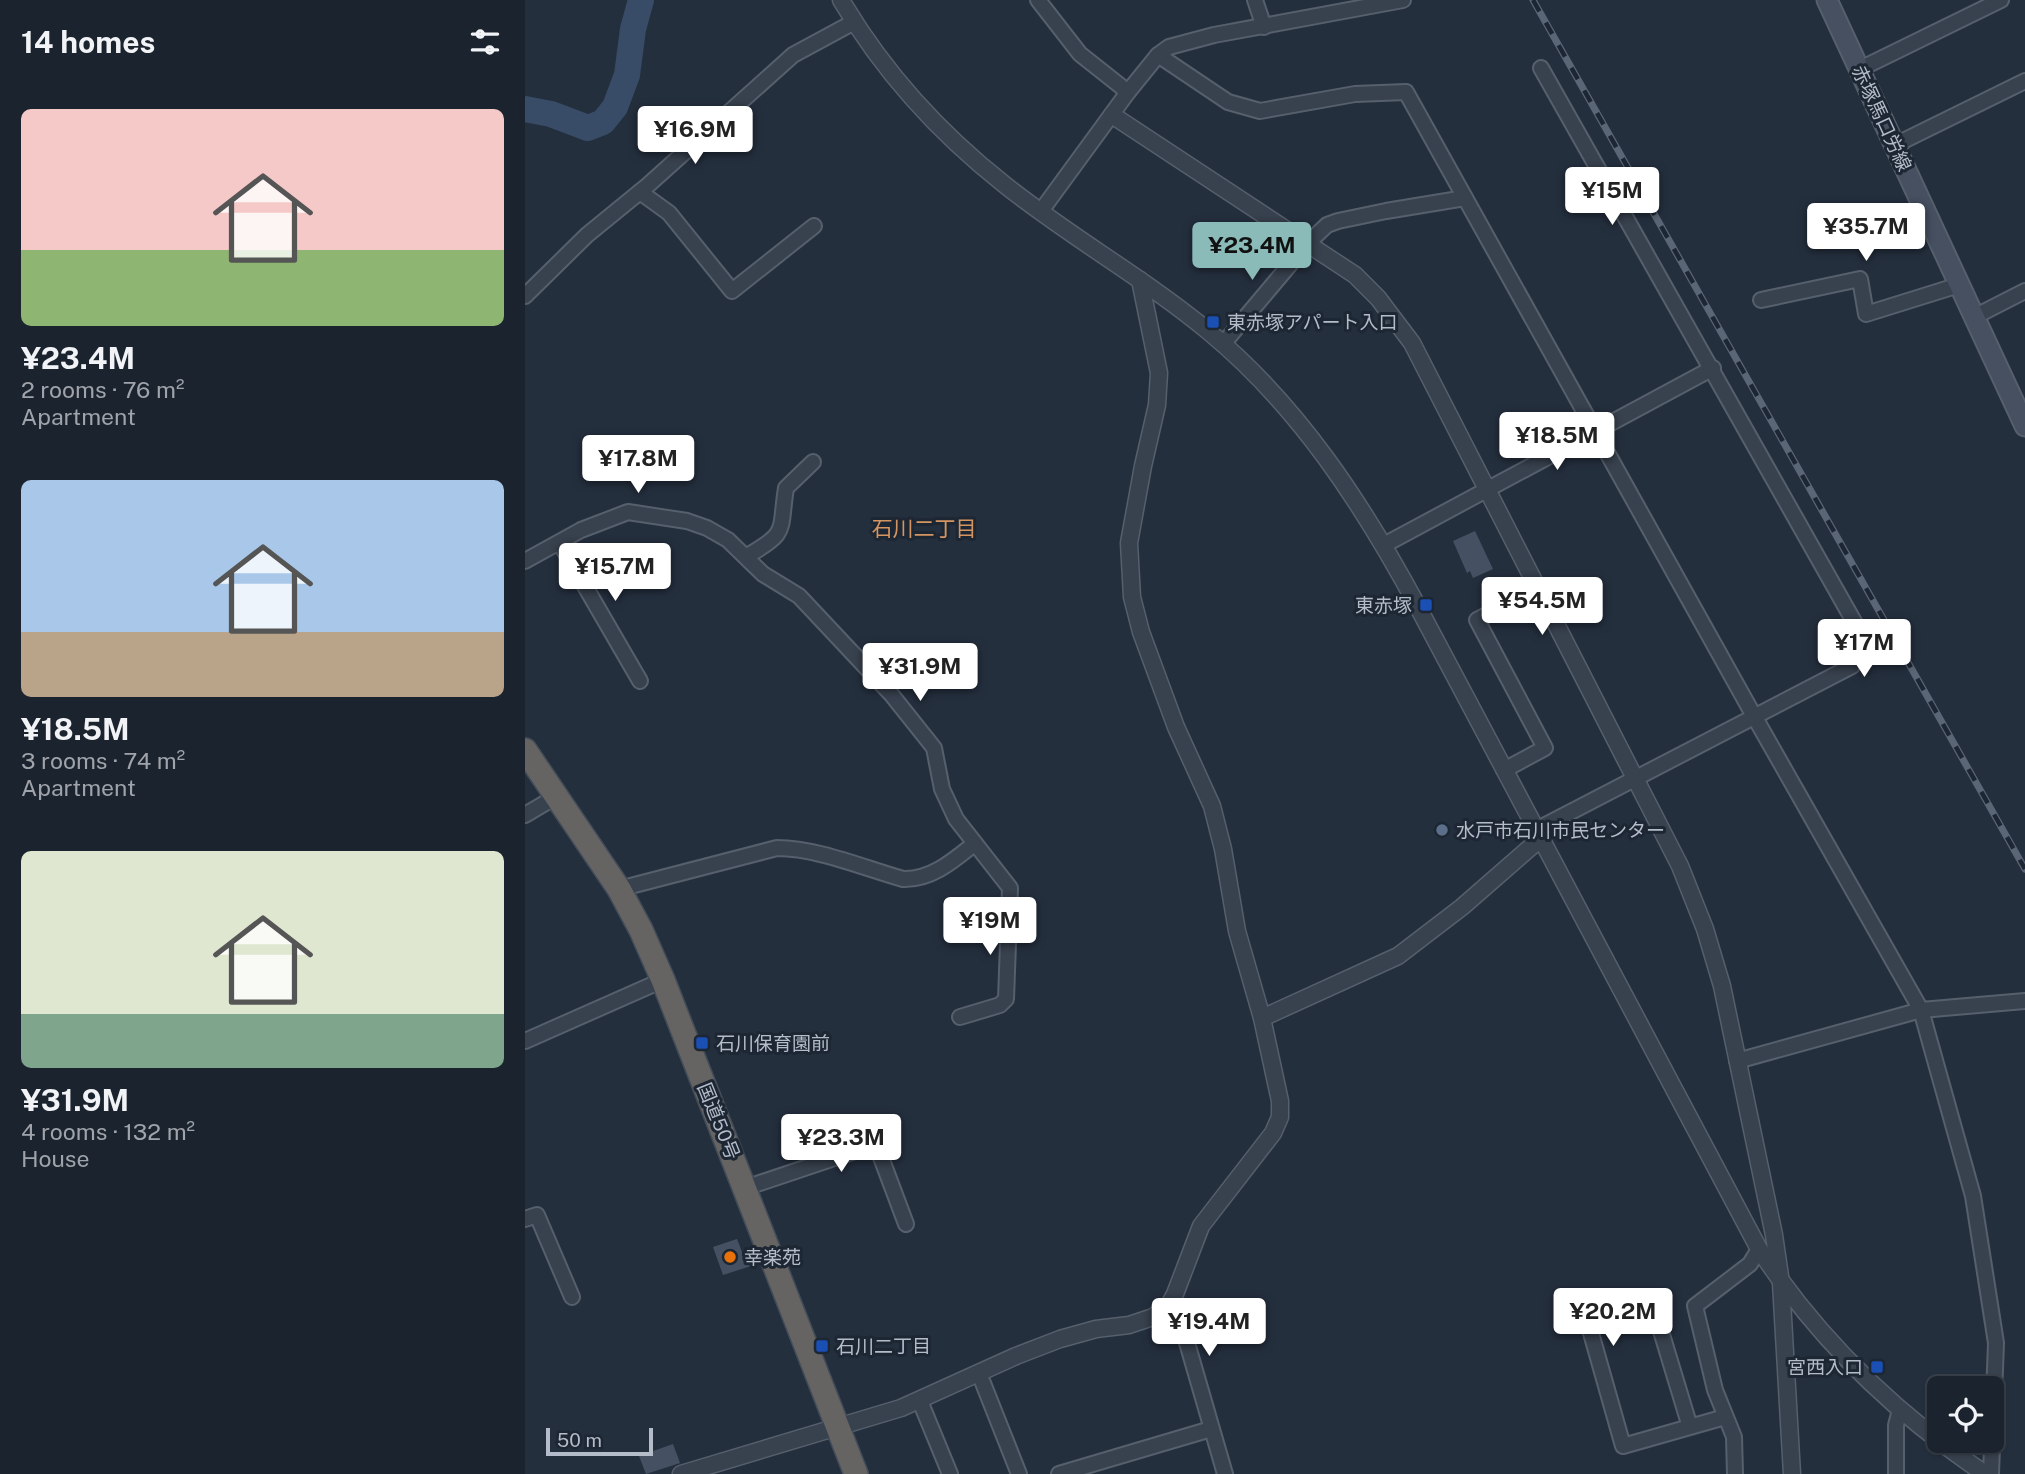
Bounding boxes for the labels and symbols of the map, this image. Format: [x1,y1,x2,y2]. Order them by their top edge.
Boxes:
street label: 赤塚馬口労線 [1848,62,1916,174]
pin: ¥16.9M [638,106,752,166]
pin: ¥15M [1571,168,1653,227]
pin: ¥35.7M [1809,204,1923,263]
pin: ¥23.4M [1195,222,1309,282]
place label: 東赤塚アパート入口 [1227,311,1398,333]
marker: 東赤塚アパート入口 [1205,314,1221,330]
pin: ¥18.5M [1500,412,1614,472]
pin: ¥17.8M [581,435,695,495]
district label: 石川二丁目 [872,516,977,541]
pin: ¥15.7M [558,544,672,603]
pin: ¥54.5M [1485,578,1599,637]
place label: 東赤塚 [1355,594,1412,616]
marker: 東赤塚 [1418,597,1434,613]
pin: ¥17M [1823,620,1905,679]
pin: ¥31.9M [863,644,977,703]
place label: 水戸市石川市民センター [1456,819,1665,841]
marker: 水戸市石川市民センター [1434,822,1450,838]
pin: ¥19M [949,898,1031,957]
place label: 石川保育園前 [716,1032,830,1054]
marker: 石川保育園前 [694,1035,710,1051]
street label: 国道50号 [694,1079,744,1163]
pin: ¥23.3M [784,1114,898,1174]
place label: 幸楽苑 [744,1246,801,1268]
marker: 幸楽苑 [722,1249,738,1265]
pin: ¥20.2M [1556,1288,1670,1348]
pin: ¥19.4M [1152,1298,1266,1358]
place label: 石川二丁目 [836,1335,931,1357]
marker: 石川二丁目 [814,1338,830,1354]
place label: 宮西入口 [1787,1356,1863,1378]
marker: 宮西入口 [1869,1359,1885,1375]
scale bar [546,1425,653,1457]

